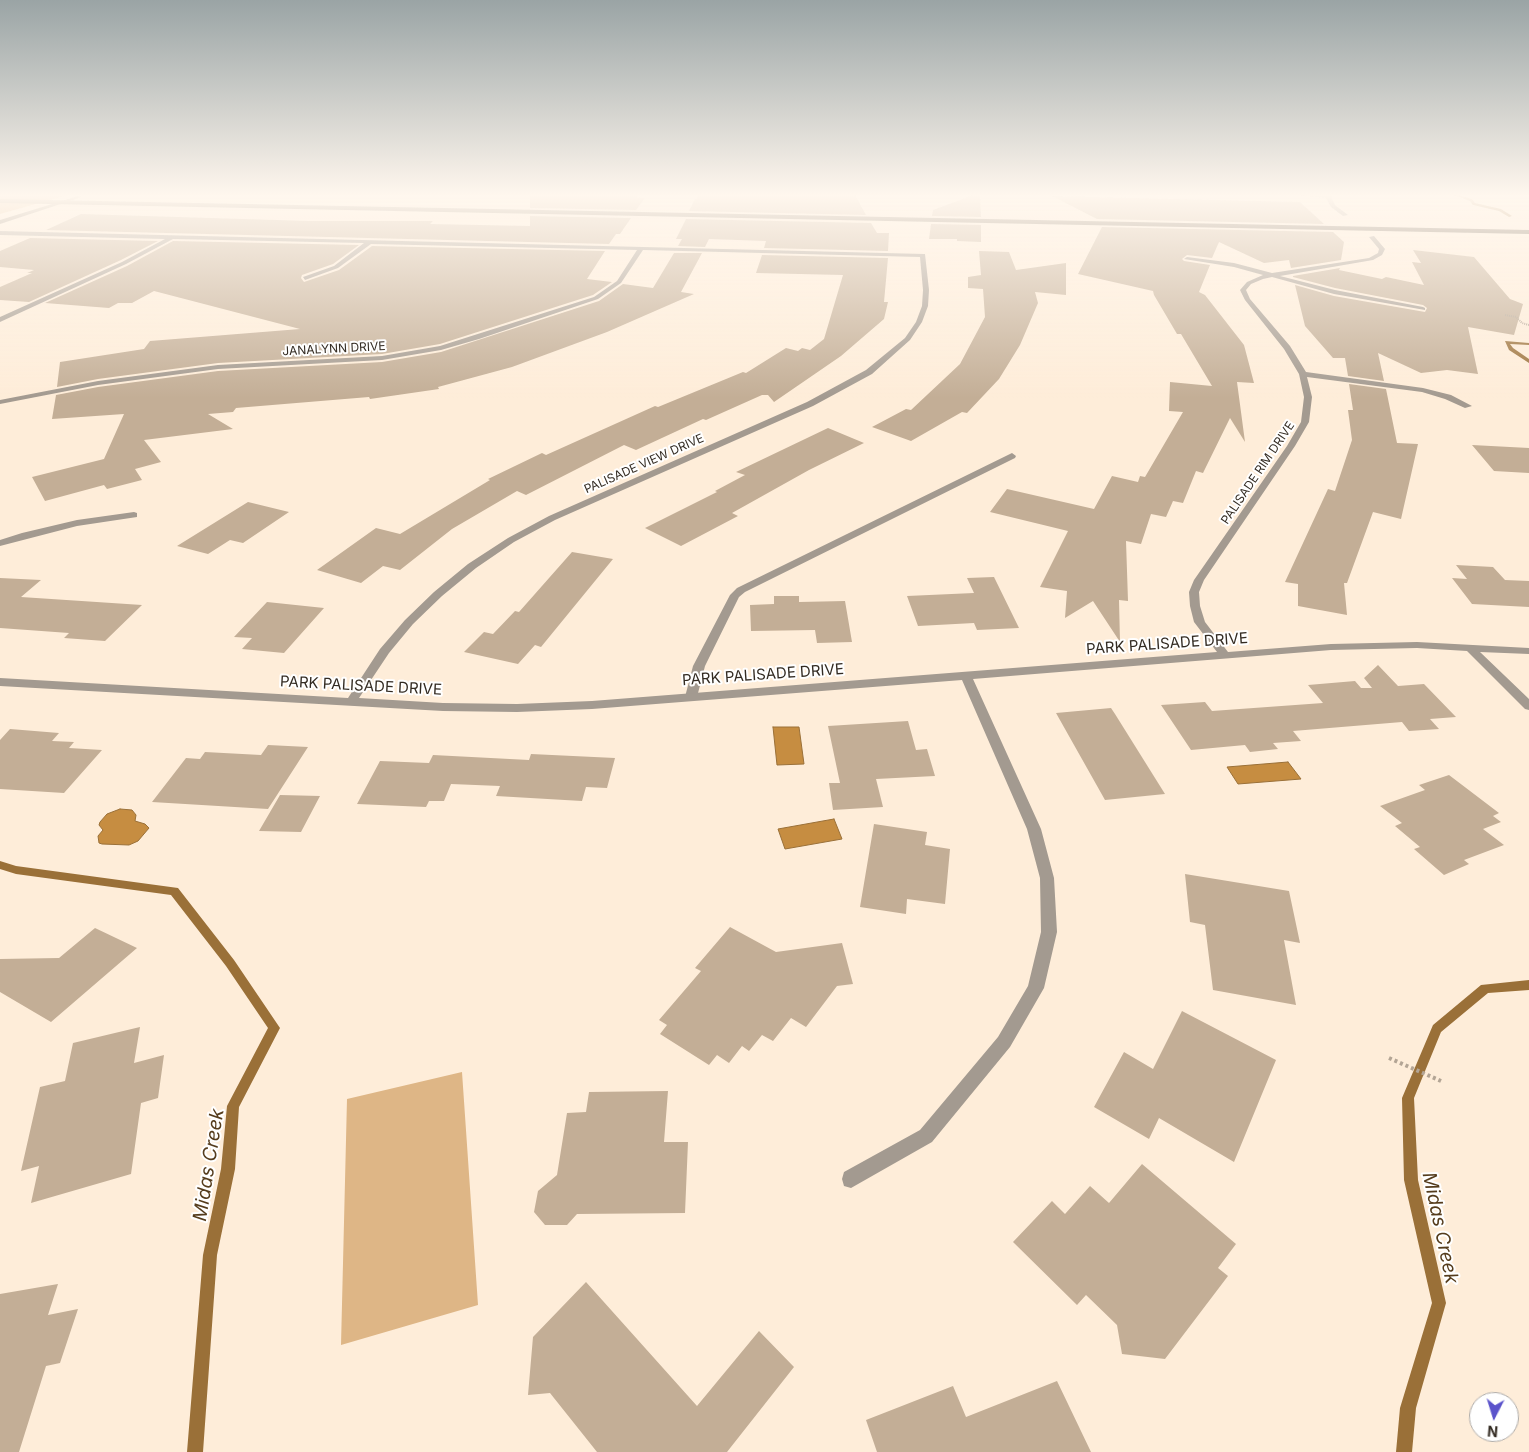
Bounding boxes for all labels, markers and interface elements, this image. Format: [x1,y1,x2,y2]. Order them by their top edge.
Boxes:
street label: JANALYNN DRIVE [282,339,386,359]
street label: PALISADE RIM DRIVE [1218,419,1298,527]
street label: PALISADE VIEW DRIVE [582,431,706,497]
street label: PARK PALISADE DRIVE [1086,629,1248,659]
street label: PARK PALISADE DRIVE [682,660,844,690]
street label: PARK PALISADE DRIVE [280,673,442,699]
water label: Midas Creek [189,1107,229,1223]
water label: Midas Creek [1417,1170,1463,1286]
north arrow [1469,1392,1519,1442]
text: N [1487,1423,1499,1440]

